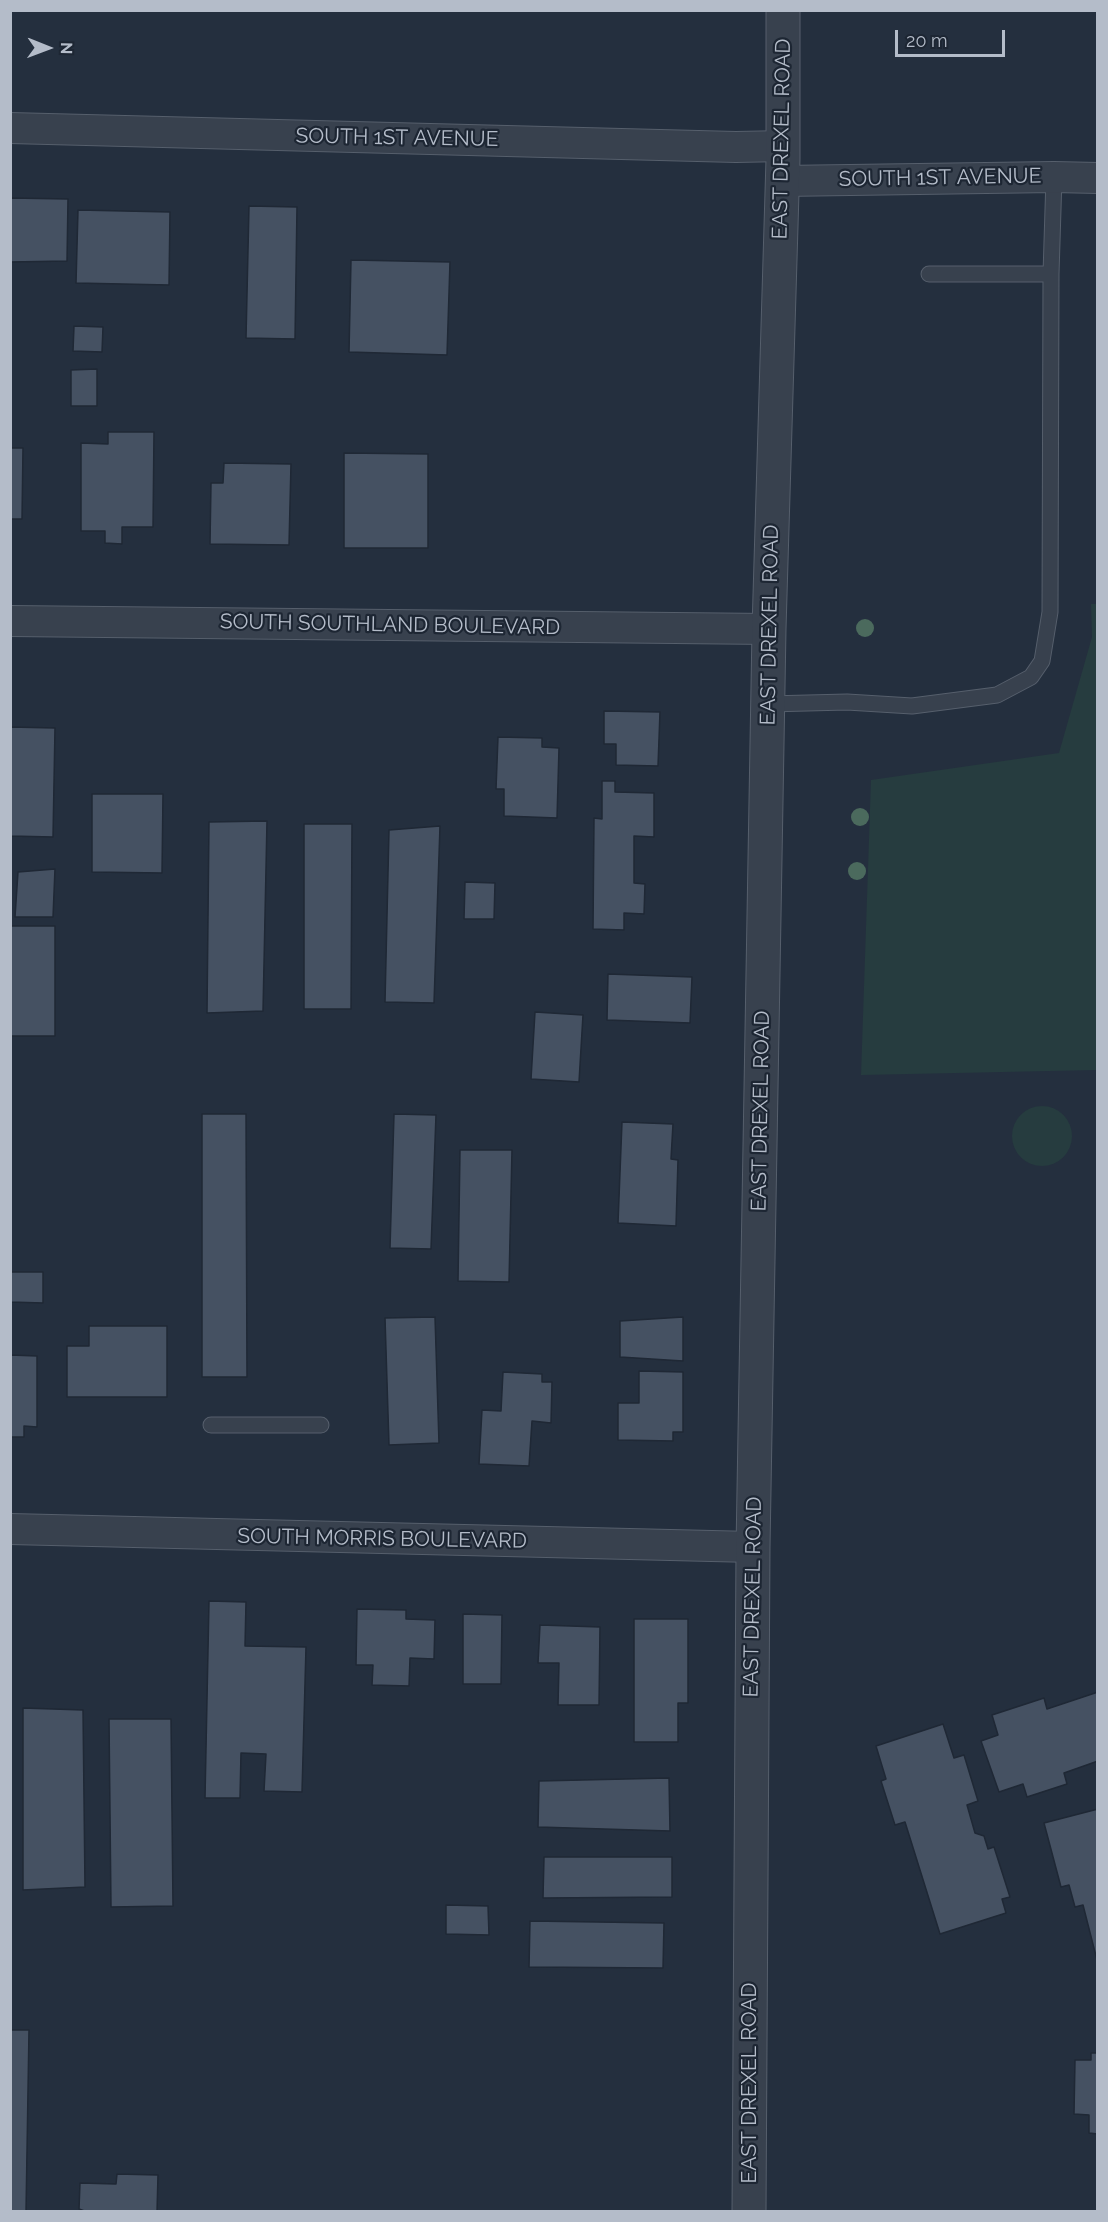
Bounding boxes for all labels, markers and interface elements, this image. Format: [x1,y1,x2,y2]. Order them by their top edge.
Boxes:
north arrow [18,18,78,78]
scale bar [898,18,1008,56]
text: 20 m [906,30,948,51]
street label: EAST DREXEL ROAD [768,38,796,240]
text: N [57,42,76,55]
street label: SOUTH 1ST AVENUE [295,124,499,152]
street label: SOUTH 1ST AVENUE [838,164,1042,192]
street label: EAST DREXEL ROAD [756,524,784,726]
street label: SOUTH SOUTHLAND BOULEVARD [220,609,560,641]
street label: EAST DREXEL ROAD [747,1010,775,1212]
street label: EAST DREXEL ROAD [739,1496,767,1698]
street label: SOUTH MORRIS BOULEVARD [237,1524,527,1554]
street label: EAST DREXEL ROAD [737,1983,763,2183]

